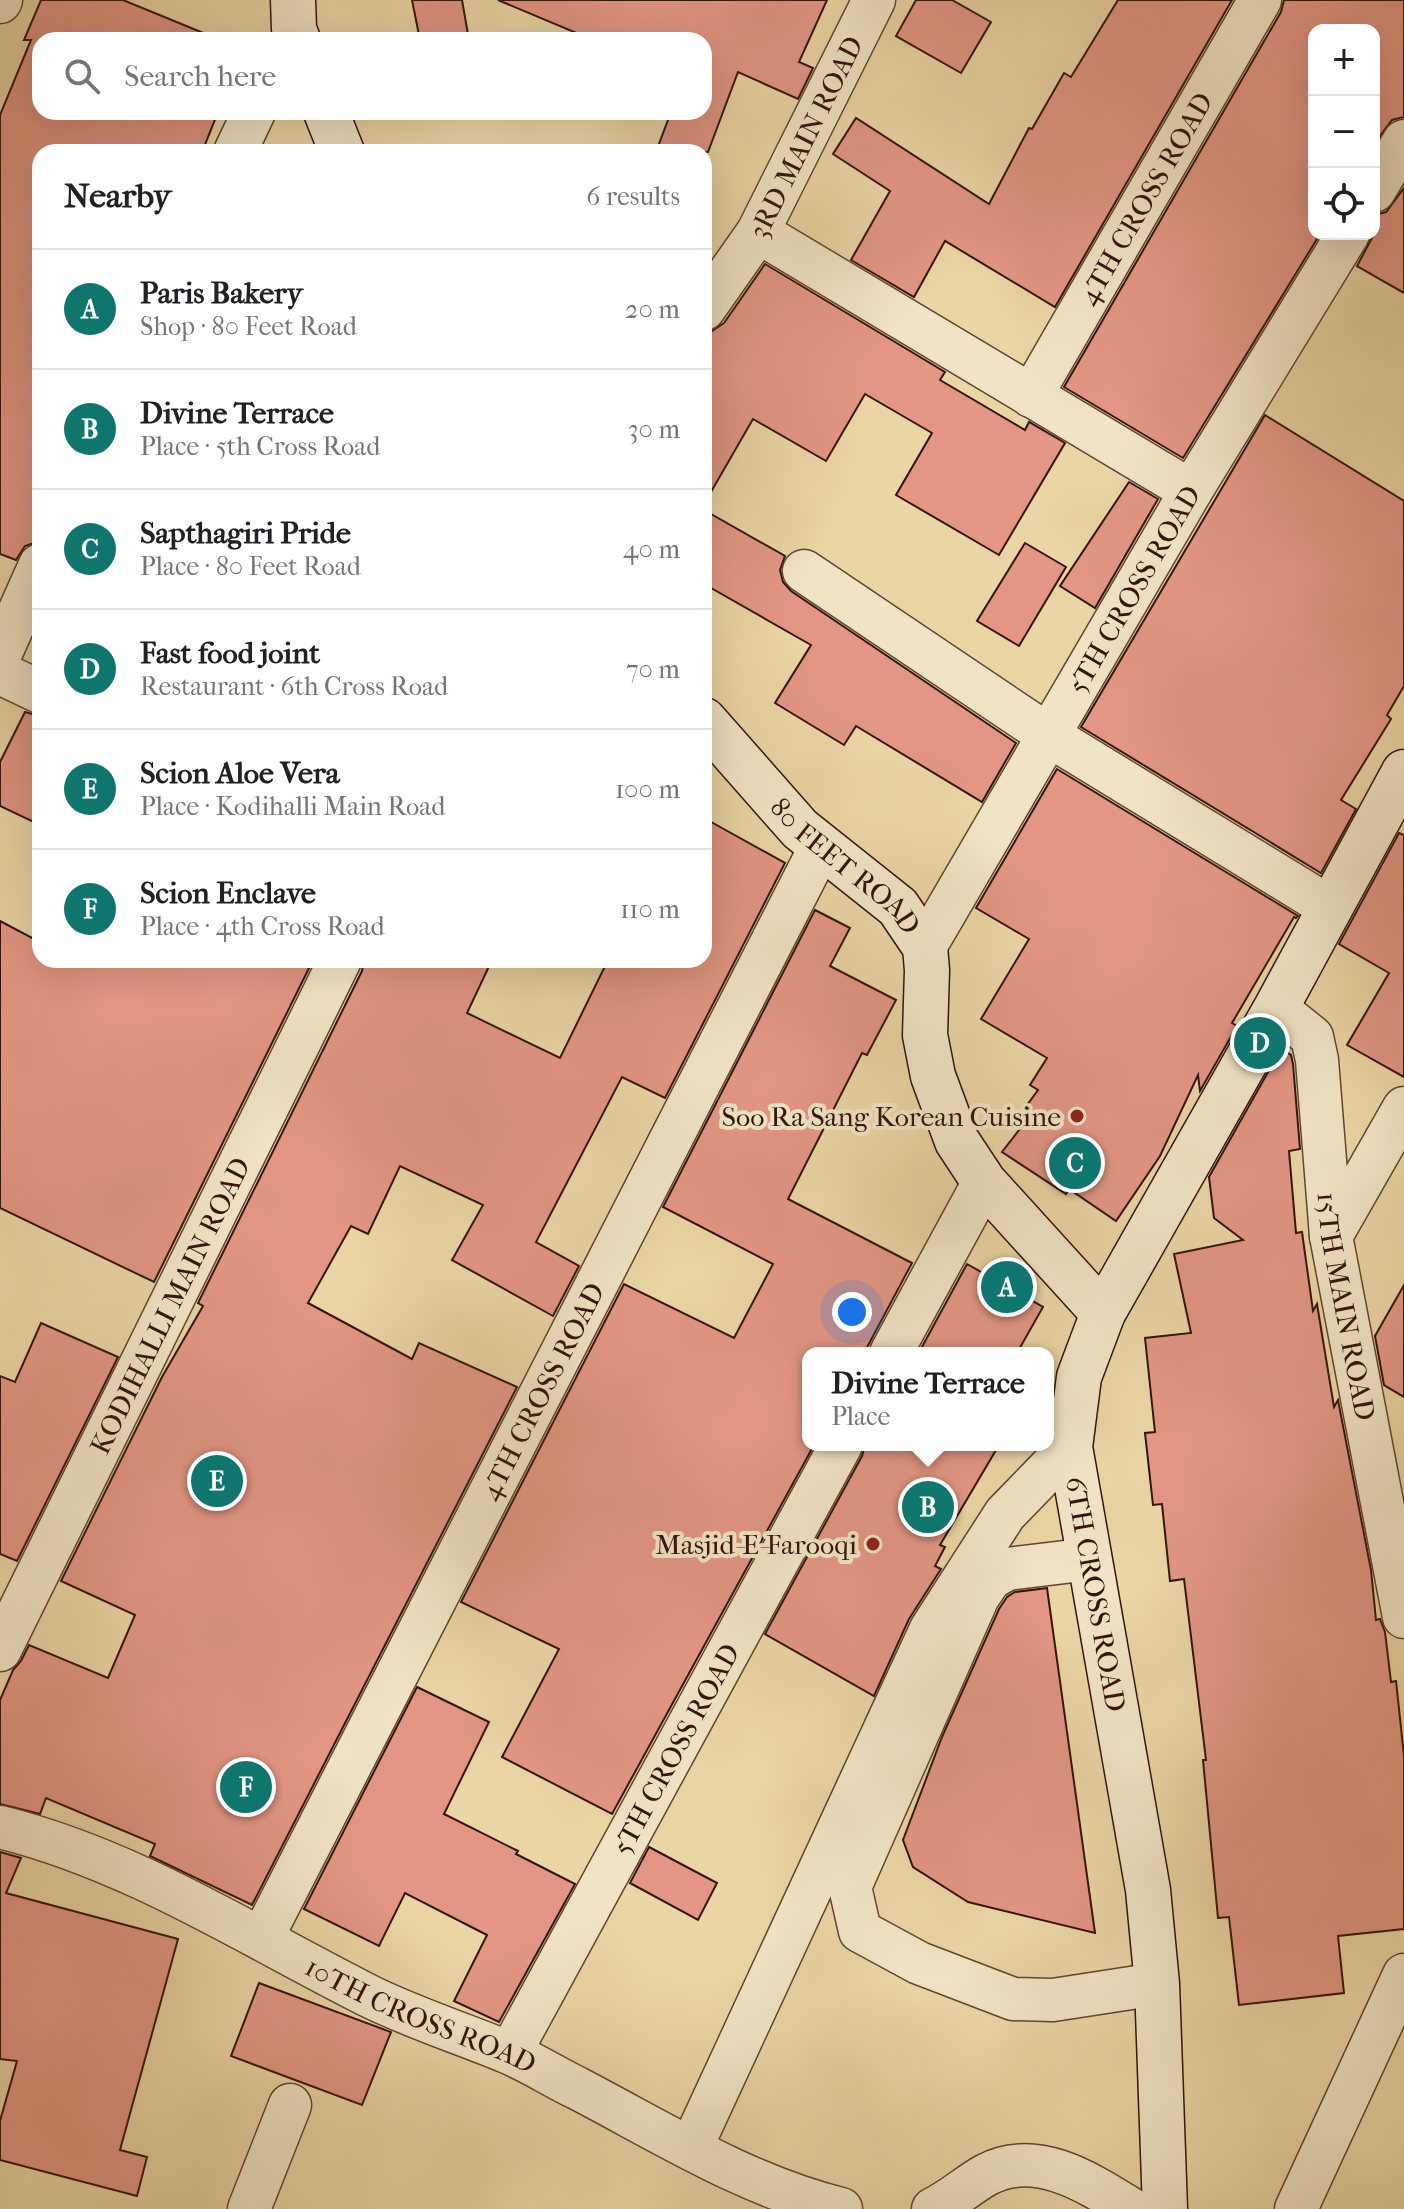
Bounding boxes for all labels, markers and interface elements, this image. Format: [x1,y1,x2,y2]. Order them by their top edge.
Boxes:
map controls [1308,24,1380,240]
button: + [1308,24,1380,96]
street label: 3RD MAIN ROAD [741,31,870,244]
search box [32,32,712,120]
icon: search [60,54,104,98]
text: Search here [124,59,276,94]
street label: 4TH CROSS ROAD [1071,87,1220,311]
button: − [1308,96,1380,168]
button: locate [1308,168,1380,240]
text: Nearby [64,176,171,216]
text: 6 results [586,181,680,212]
text: Paris Bakery [140,276,303,311]
text: A [82,294,98,325]
text: 20 m [625,294,680,325]
text: Shop · 80 Feet Road [140,311,357,342]
text: Divine Terrace [140,396,334,431]
text: B [82,414,98,445]
text: 30 m [628,414,680,445]
text: Place · 5th Cross Road [140,431,380,462]
street label: 5TH CROSS ROAD [1060,480,1208,700]
text: Sapthagiri Pride [140,516,351,551]
text: C [81,534,99,565]
text: 40 m [623,534,680,565]
text: Place · 80 Feet Road [140,551,361,582]
text: Fast food joint [140,636,320,671]
text: D [80,654,100,685]
text: 70 m [626,654,680,685]
text: Restaurant · 6th Cross Road [140,671,448,702]
text: Scion Aloe Vera [140,756,340,791]
text: E [82,774,98,805]
text: 100 m [615,774,680,805]
text: Place · Kodihalli Main Road [140,791,445,822]
street label: 80 FEET ROAD [763,791,927,940]
text: Scion Enclave [140,876,316,911]
text: F [83,894,97,925]
text: 110 m [620,894,680,925]
text: Place · 4th Cross Road [140,911,385,942]
pin: D [1234,1013,1286,1073]
place label: Soo Ra Sang Korean Cuisine [722,1100,1061,1133]
marker: Soo Ra Sang Korean Cuisine [1068,1107,1086,1125]
pin: C [1049,1133,1101,1193]
street label: KODIHALLI MAIN ROAD [83,1152,257,1460]
street label: 15TH MAIN ROAD [1311,1191,1382,1423]
pin: A [981,1257,1033,1317]
street label: 4TH CROSS ROAD [473,1277,612,1506]
your location [832,1292,872,1332]
popup [802,1347,1054,1451]
text: Divine Terrace [831,1366,1025,1401]
text: Place [831,1401,890,1432]
pin: E [191,1451,243,1511]
street label: 6TH CROSS ROAD [1059,1474,1132,1714]
pin: B [902,1477,954,1537]
place label: Masjid-E-Farooqi [655,1528,857,1561]
marker: Masjid-E-Farooqi [864,1535,882,1553]
street label: 5TH CROSS ROAD [605,1638,747,1861]
pin: F [220,1757,272,1817]
street label: 10TH CROSS ROAD [300,1950,542,2080]

